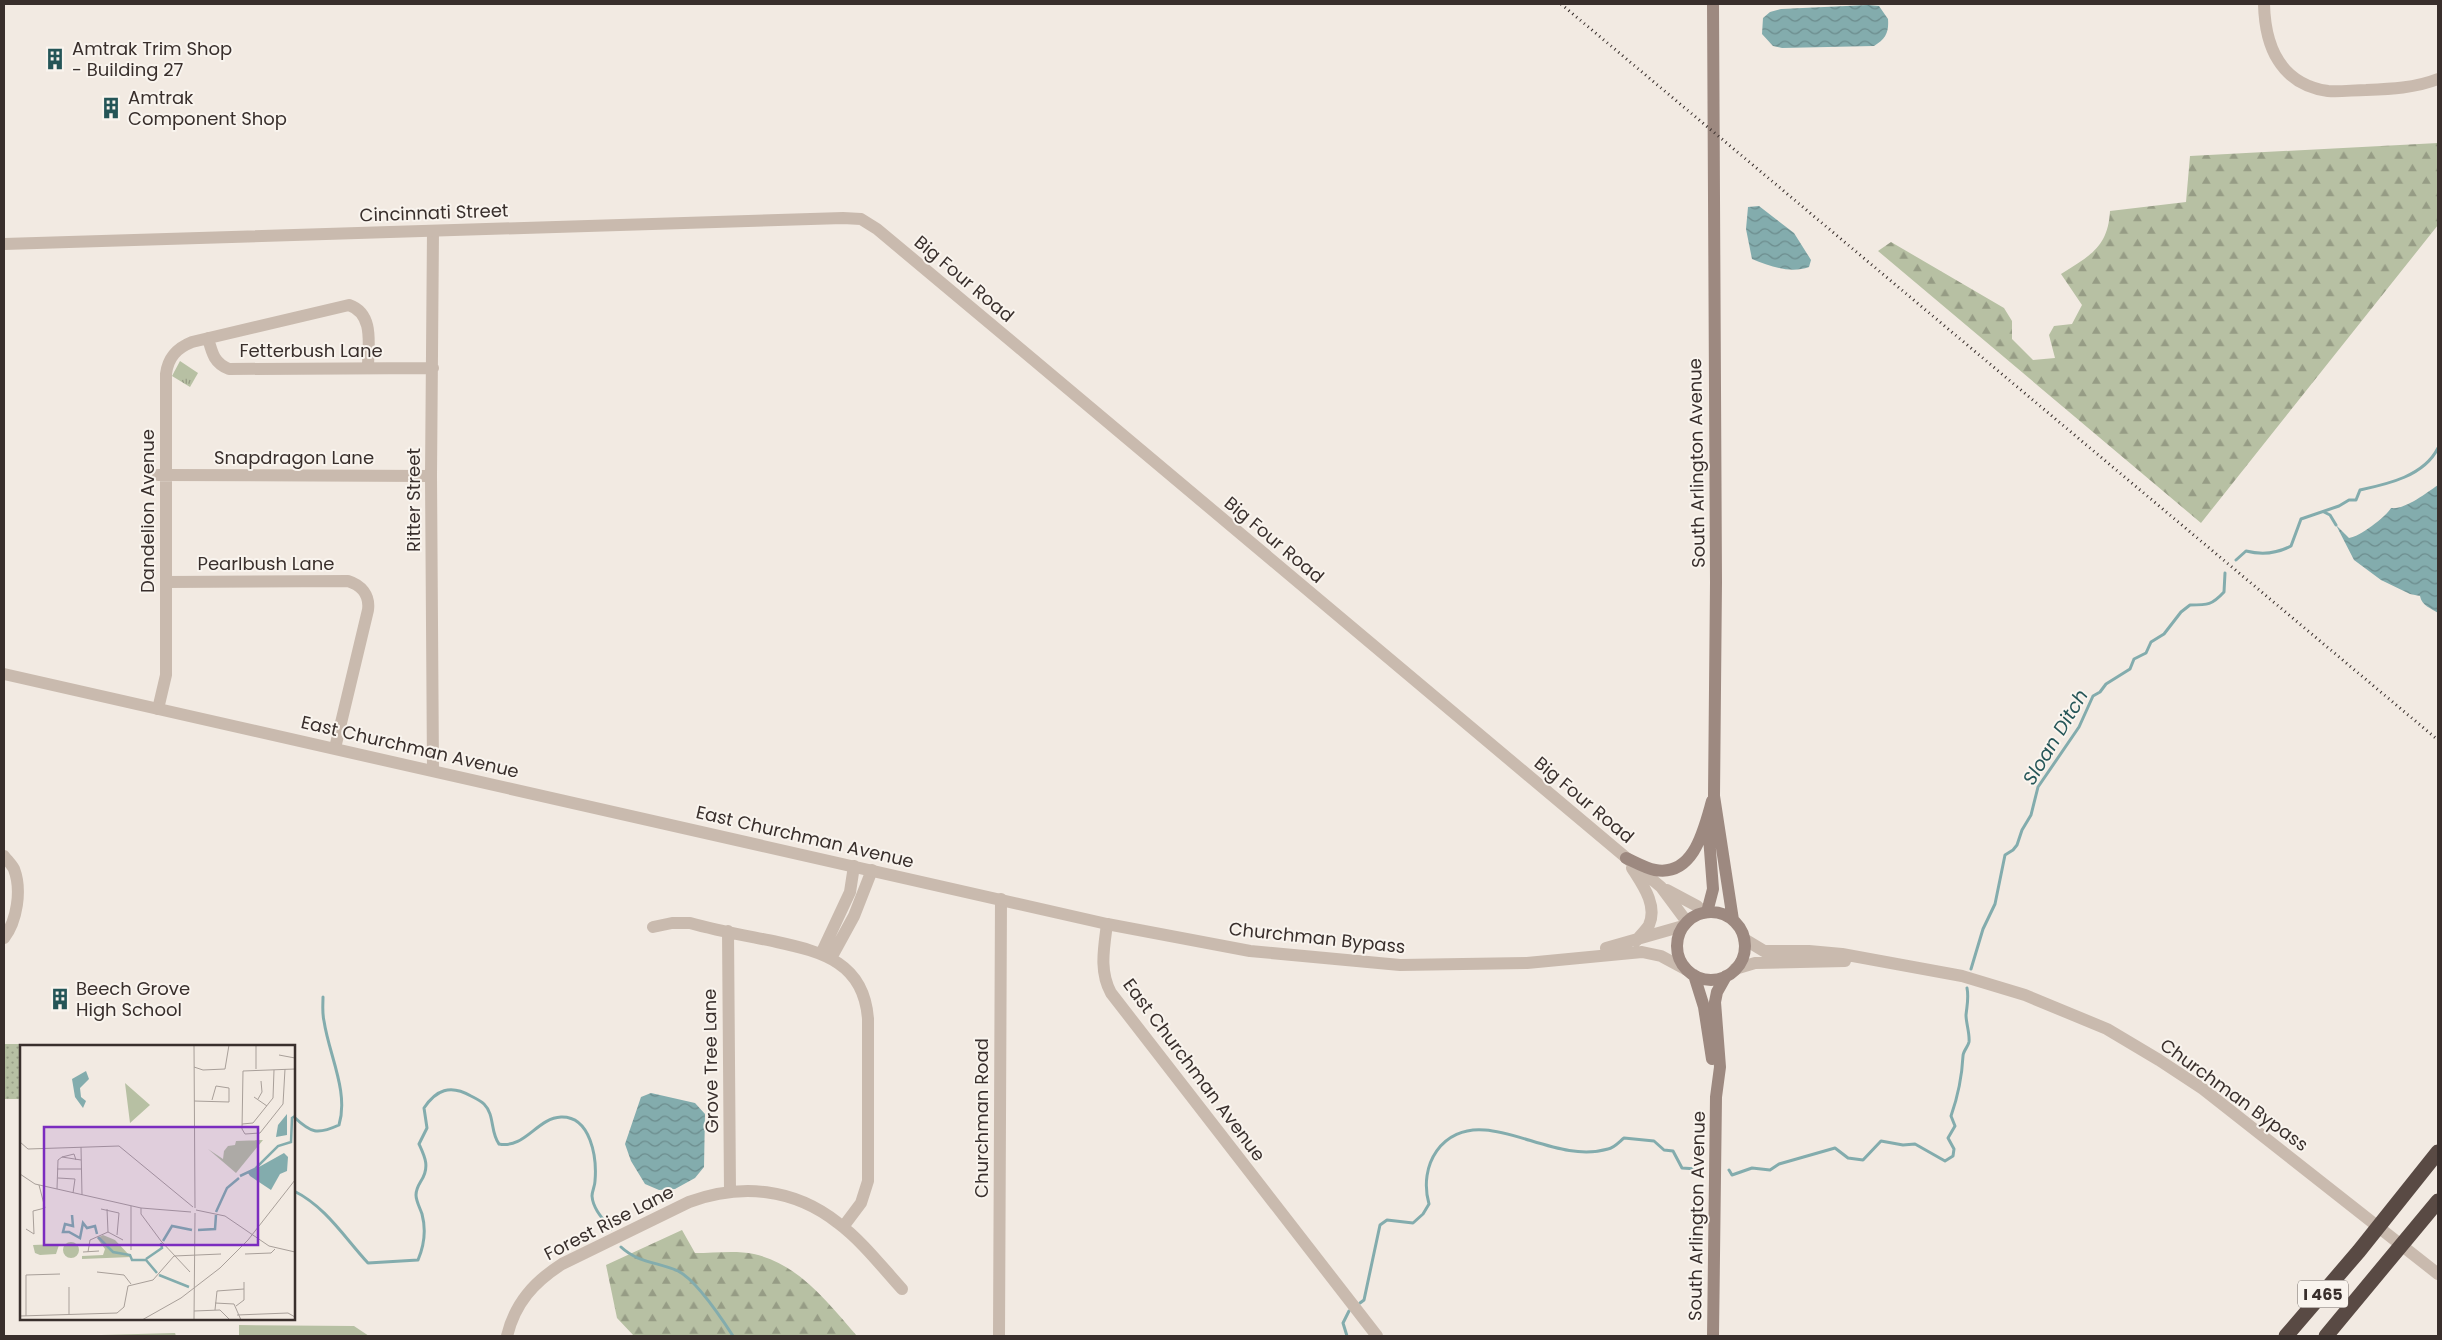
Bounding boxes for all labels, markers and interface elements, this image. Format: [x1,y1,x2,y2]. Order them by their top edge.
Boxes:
place label: Amtrak Trim Shop - Building 27 [72,36,232,82]
building icon: Amtrak Trim Shop - Building 27 [42,46,68,72]
place label: Amtrak Component Shop [128,85,287,131]
building icon: Amtrak Component Shop [98,95,124,121]
street label: Cincinnati Street [359,197,509,228]
street label: Big Four Road [909,230,1019,328]
street label: Fetterbush Lane [239,338,383,363]
street label: South Arlington Avenue [1682,358,1711,568]
street label: Dandelion Avenue [135,429,160,593]
street label: Snapdragon Lane [214,445,374,470]
street label: Ritter Street [401,448,426,552]
street label: Big Four Road [1219,491,1329,589]
street label: Pearlbush Lane [198,551,334,576]
water label: Sloan Ditch [2016,684,2095,790]
street label: East Churchman Avenue [299,709,522,784]
street label: Big Four Road [1529,751,1639,849]
street label: East Churchman Avenue [694,799,917,874]
street label: Churchman Bypass [1228,916,1407,959]
street label: East Churchman Avenue [1117,973,1271,1166]
place label: Beech Grove High School [76,976,190,1022]
building icon: Beech Grove High School [47,986,73,1012]
street label: Grove Tree Lane [697,989,724,1133]
street label: Churchman Bypass [2155,1032,2313,1157]
street label: Churchman Road [969,1038,994,1198]
inset map [20,1045,295,1320]
street label: South Arlington Avenue [1682,1111,1711,1321]
street label: Forest Rise Lane [540,1179,678,1266]
road number: I 465 [2298,1280,2348,1308]

